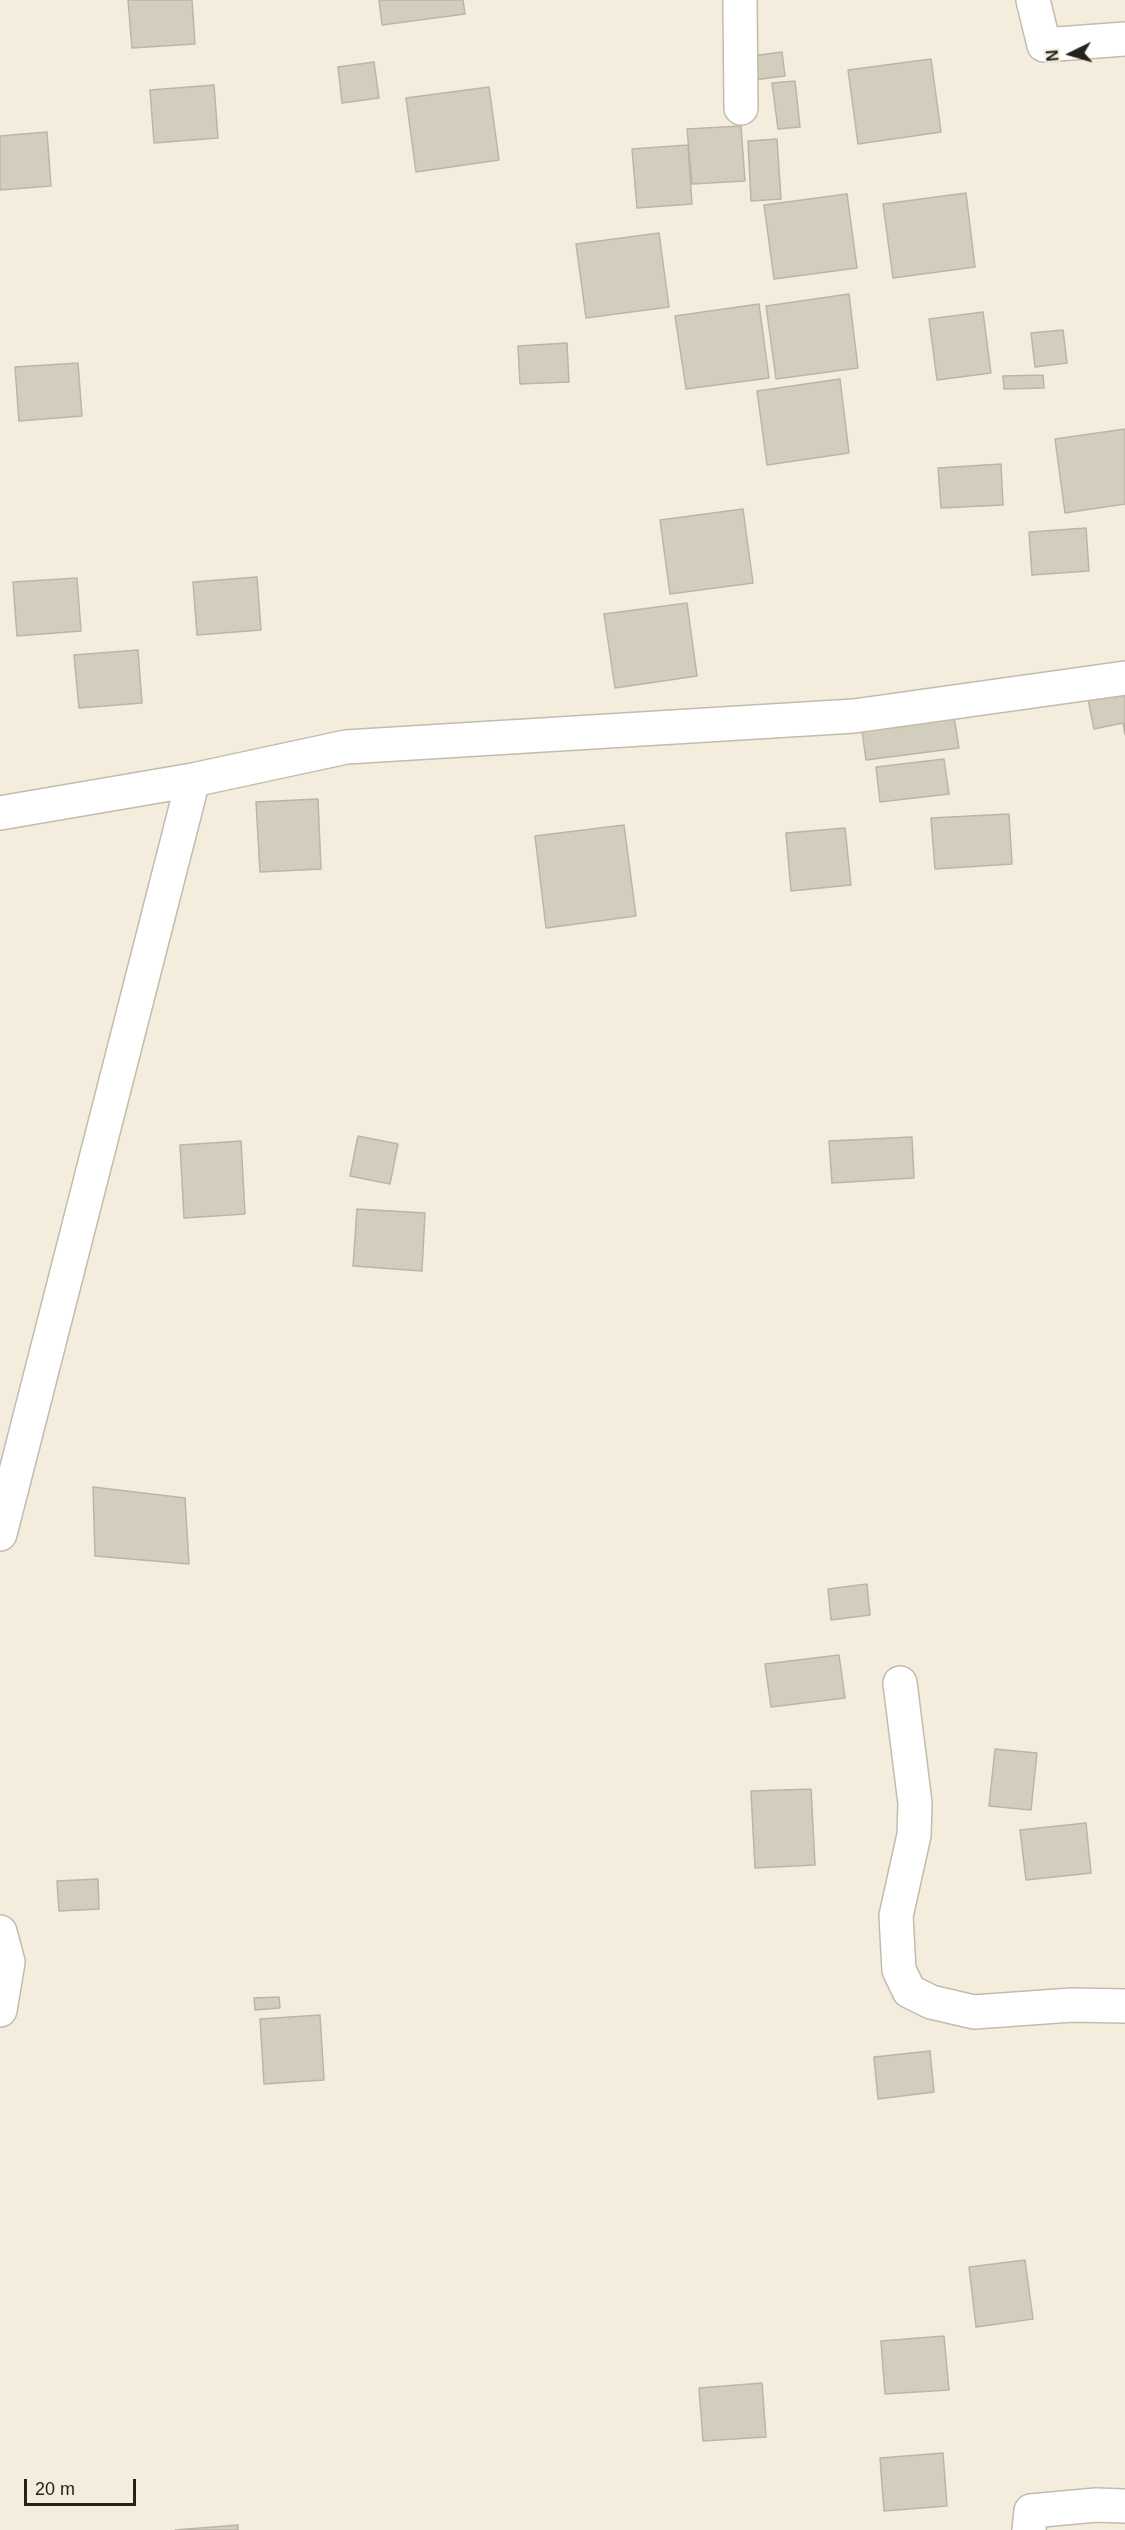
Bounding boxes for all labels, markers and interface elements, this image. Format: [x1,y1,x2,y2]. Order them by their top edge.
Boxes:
north arrow [1041,24,1101,84]
text: N [1044,49,1062,62]
scale bar [27,2467,140,2505]
text: 20 m [35,2479,75,2499]

